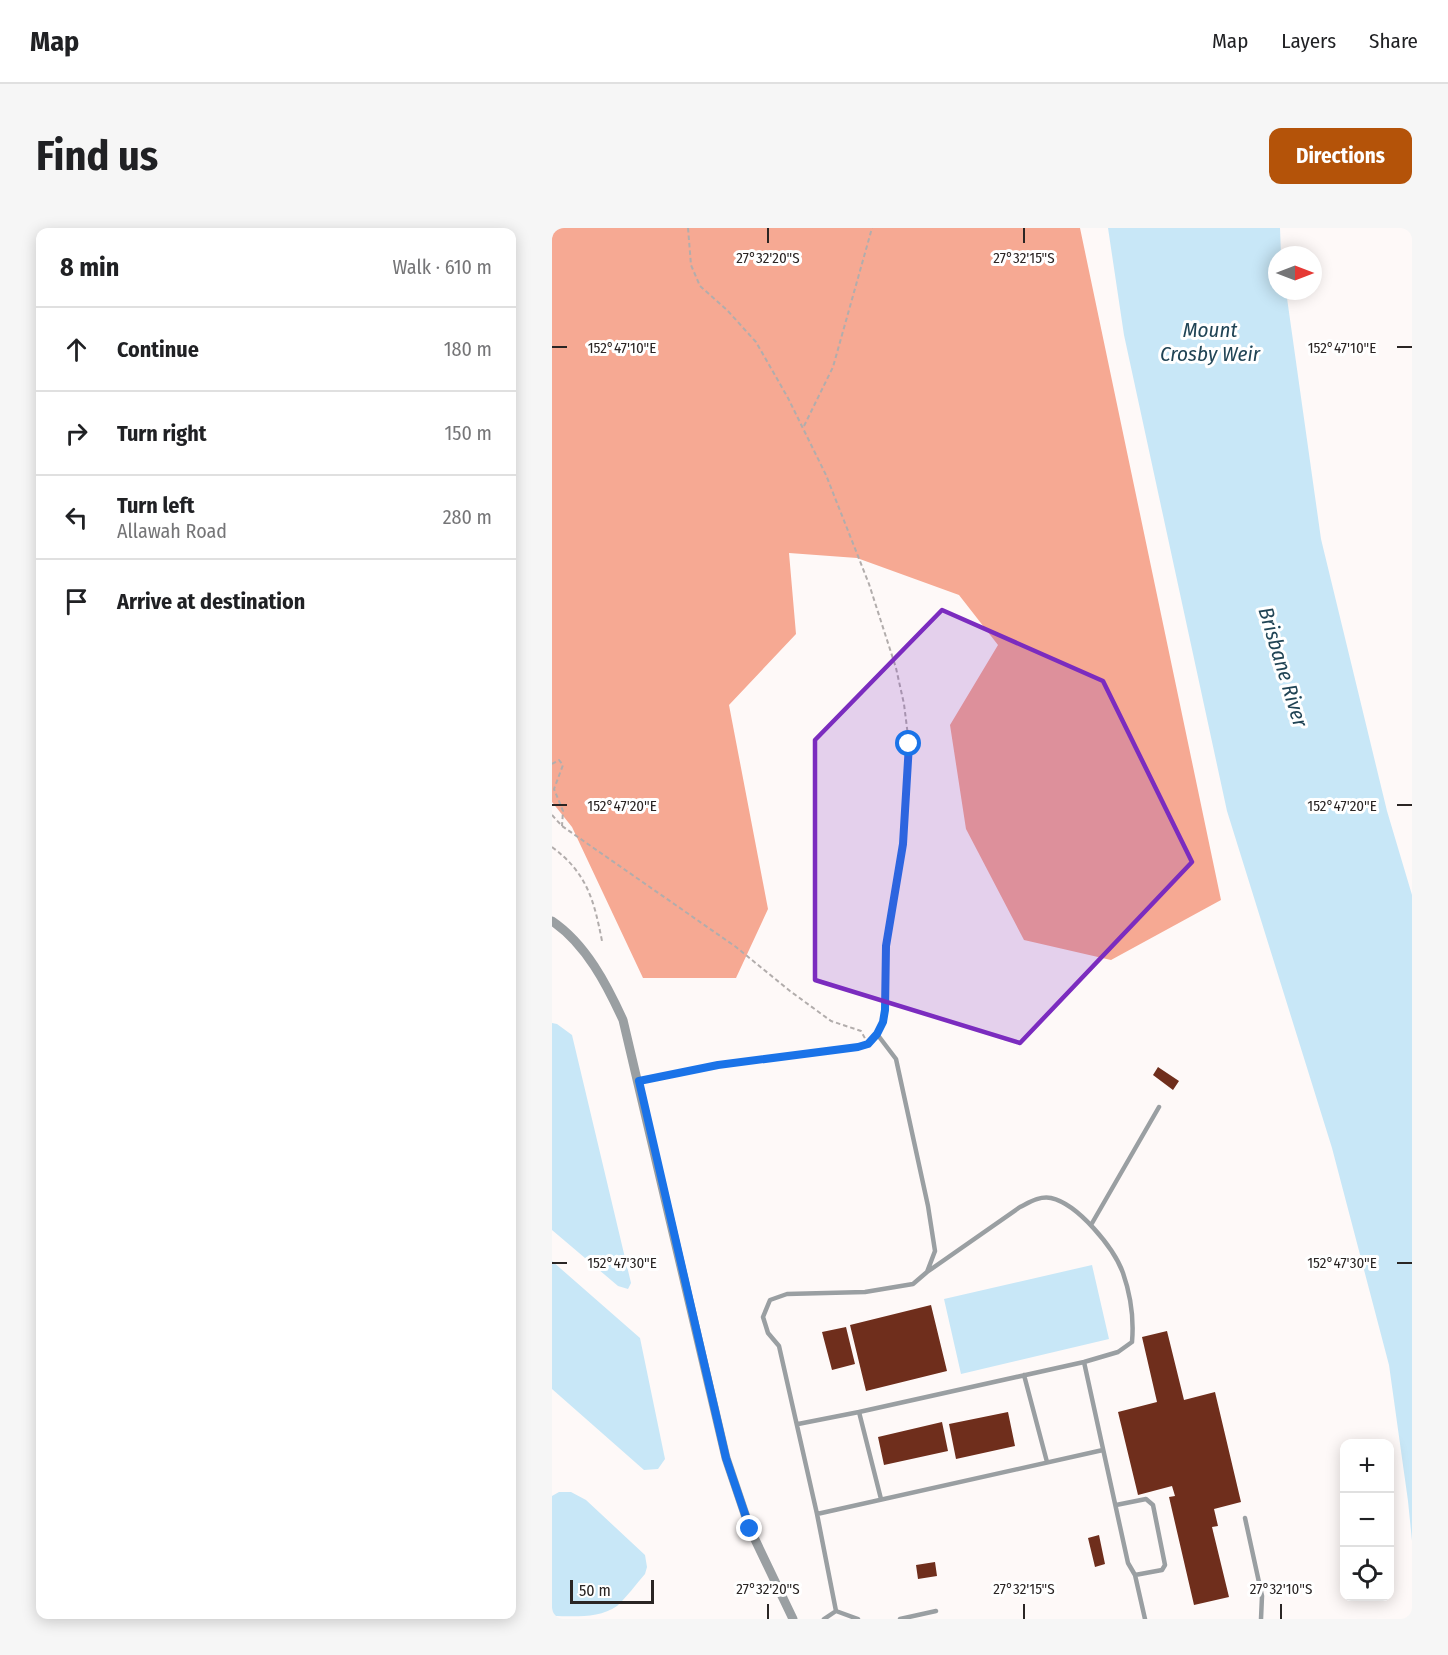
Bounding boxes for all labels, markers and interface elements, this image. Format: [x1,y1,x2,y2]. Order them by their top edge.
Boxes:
text: Map [30,25,79,58]
text: Map [1212,28,1248,54]
text: Layers [1281,28,1336,54]
text: Share [1369,28,1418,54]
button: Directions [1269,128,1412,184]
text: Find us [36,131,158,181]
north arrow [1268,246,1322,300]
text: 27°32'20"S [736,249,800,267]
text: 27°32'15"S [993,249,1055,267]
text: 8 min [60,252,119,283]
text: Walk · 610 m [392,255,492,279]
water label: Mount Crosby Weir [1160,317,1261,367]
icon: ahead [60,333,93,366]
text: Continue [117,336,199,363]
text: 180 m [444,337,492,361]
text: 152°47'10"E [588,339,656,357]
text: 152°47'10"E [1308,339,1376,357]
icon: right [60,417,93,450]
text: Turn right [117,420,206,447]
text: 150 m [445,421,492,445]
text: Turn left [117,492,195,519]
icon: left [60,501,93,534]
text: 280 m [443,505,492,529]
text: Allawah Road [117,519,227,543]
icon: arrive [60,585,93,618]
text: Arrive at destination [117,588,305,615]
water label: Brisbane River [1252,604,1314,731]
route start [895,730,921,756]
text: 152°47'20"E [587,797,657,815]
text: 152°47'20"E [1307,797,1377,815]
text: 152°47'30"E [587,1254,657,1272]
text: 152°47'30"E [1307,1254,1377,1272]
map controls [1340,1439,1394,1601]
button: + [1340,1439,1394,1493]
button: − [1340,1493,1394,1547]
route end [736,1515,762,1541]
button: locate [1340,1547,1394,1601]
scale bar [570,1577,654,1604]
text: 27°32'20"S [736,1580,800,1598]
text: 27°32'15"S [993,1580,1055,1598]
text: 27°32'10"S [1250,1580,1312,1598]
text: 50 m [579,1581,611,1600]

